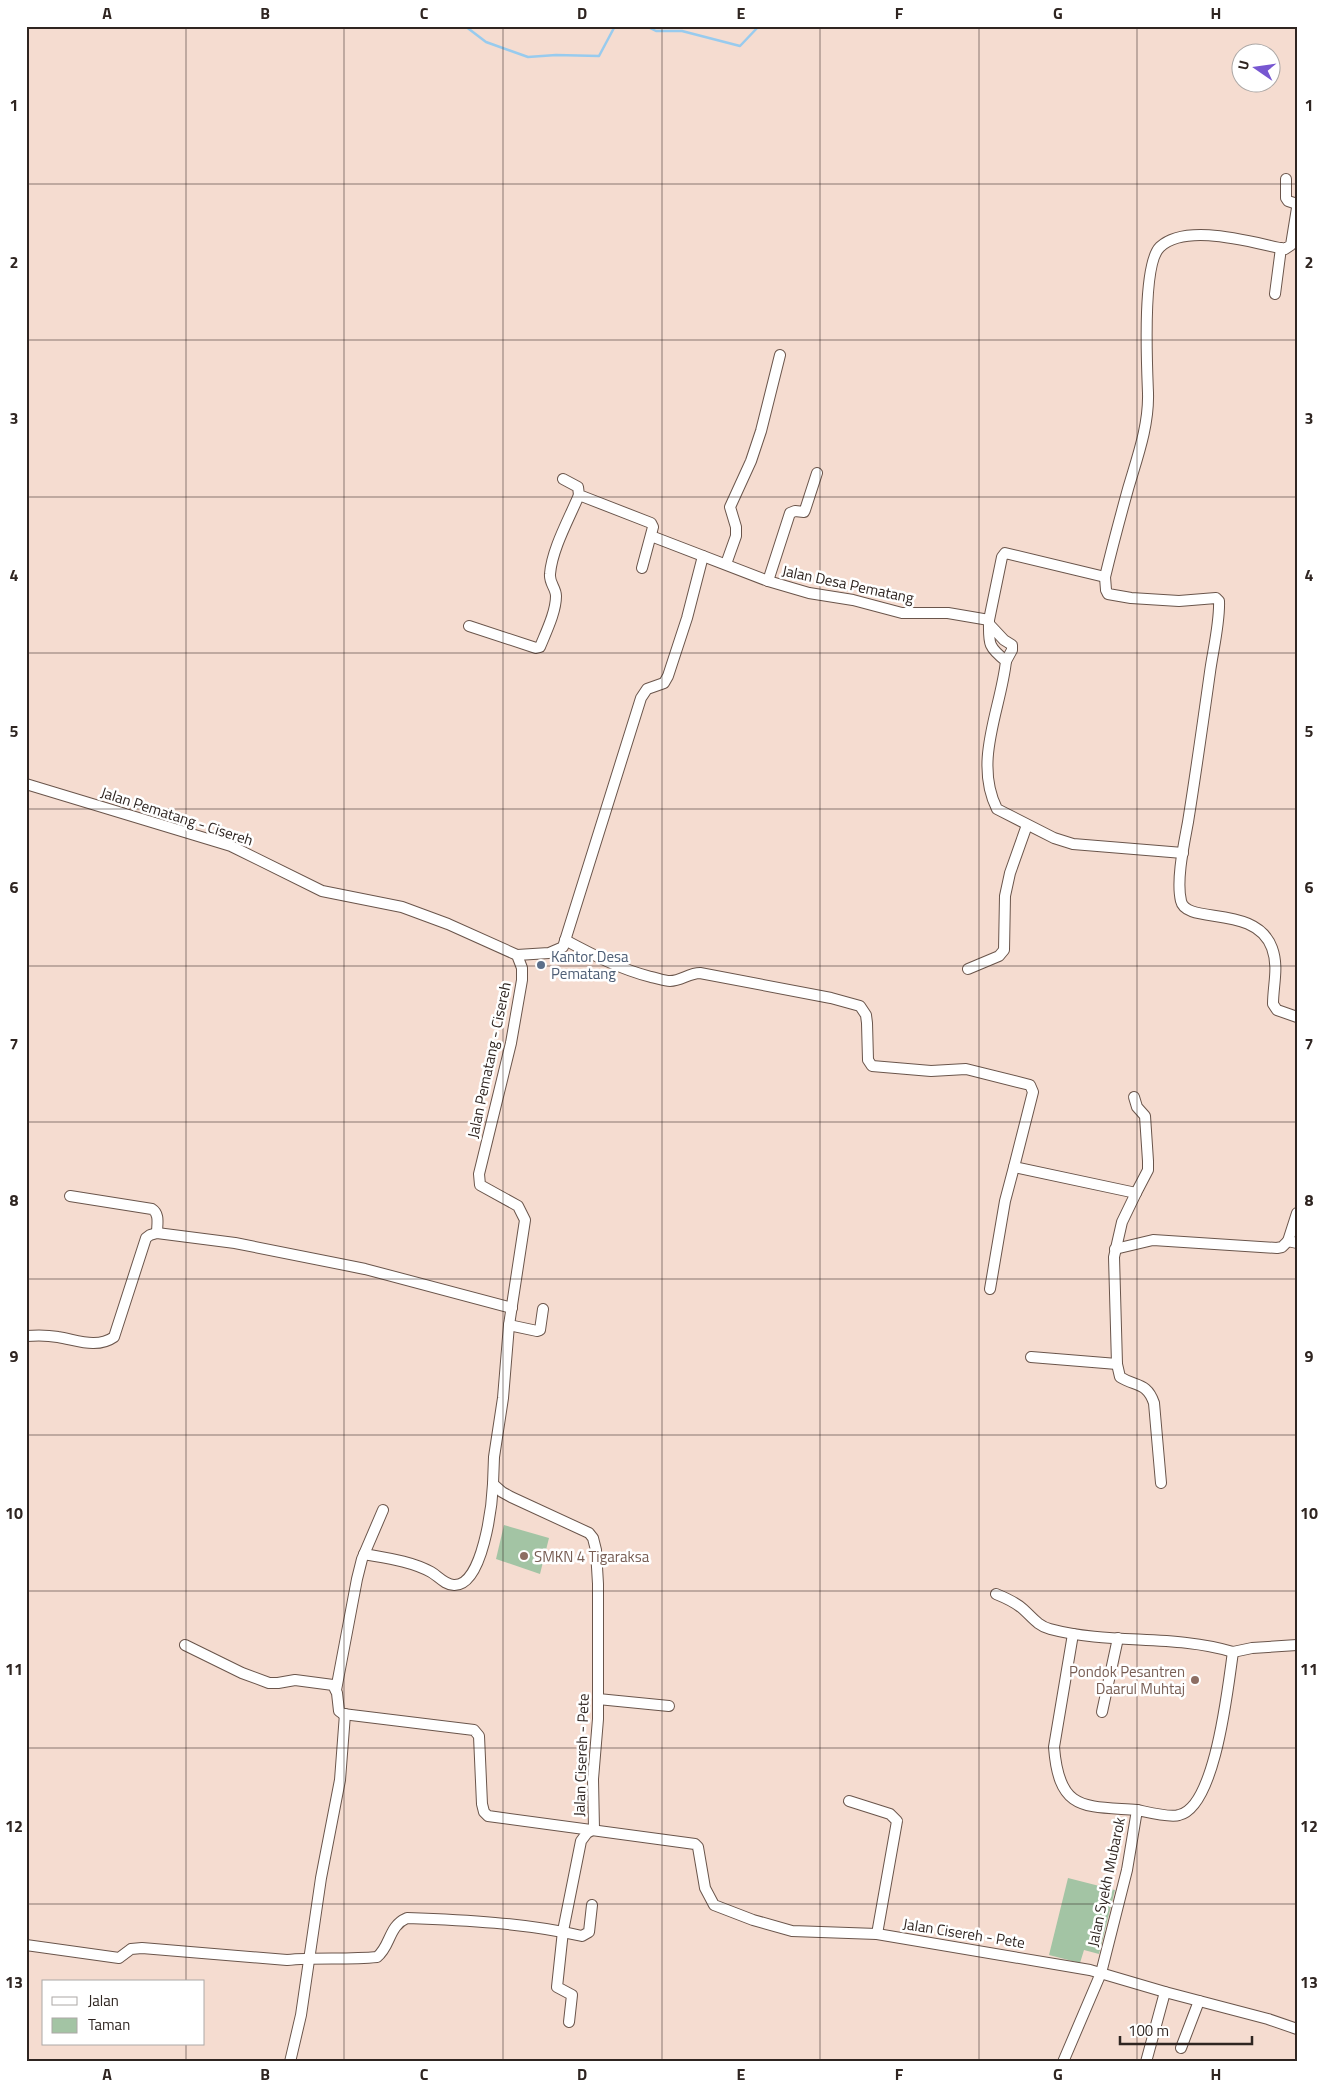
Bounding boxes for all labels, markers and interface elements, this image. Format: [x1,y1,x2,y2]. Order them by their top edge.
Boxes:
text: A [102,1,112,25]
text: B [260,1,270,25]
text: C [420,1,429,25]
text: D [577,1,587,25]
text: E [737,1,746,25]
text: F [895,1,904,25]
text: G [1053,1,1063,25]
text: H [1211,1,1221,25]
north arrow [1230,42,1280,92]
text: U [1232,58,1254,72]
text: 1 [10,93,18,117]
text: 1 [1305,93,1313,117]
text: 2 [10,250,18,274]
text: 2 [1305,250,1313,274]
text: 3 [10,406,18,430]
text: 3 [1305,406,1313,430]
street label: Jalan Desa Pematang [780,559,916,609]
text: 4 [10,563,19,587]
text: 4 [1305,563,1314,587]
text: 5 [10,719,19,743]
text: 5 [1305,719,1314,743]
street label: Jalan Pematang - Cisereh [98,780,256,852]
text: 6 [10,875,19,899]
text: 6 [1305,875,1314,899]
place label: Kantor Desa Pematang [551,945,629,985]
marker: Kantor Desa Pematang [535,959,547,971]
street label: Jalan Pematang - Cisereh [461,980,517,1140]
text: 7 [10,1032,18,1056]
text: 7 [1305,1032,1313,1056]
text: 8 [10,1188,19,1212]
text: 8 [1305,1188,1314,1212]
text: 9 [10,1344,19,1368]
text: 9 [1305,1344,1314,1368]
text: 10 [5,1501,23,1525]
text: 10 [1300,1501,1318,1525]
place label: SMKN 4 Tigaraksa [534,1545,650,1568]
marker: SMKN 4 Tigaraksa [518,1550,530,1562]
text: 11 [5,1657,23,1681]
text: 11 [1300,1657,1318,1681]
place label: Pondok Pesantren Daarul Muhtaj [1069,1660,1185,1700]
marker: Pondok Pesantren Daarul Muhtaj [1189,1674,1201,1686]
street label: Jalan Cisereh - Pete [567,1693,595,1817]
text: 12 [5,1814,23,1838]
text: 12 [1300,1814,1318,1838]
street label: Jalan Syekh Mubarok [1081,1815,1131,1949]
street label: Jalan Cisereh - Pete [901,1912,1027,1954]
text: 13 [5,1970,23,1994]
text: 13 [1300,1970,1318,1994]
legend [42,1980,205,2046]
text: Jalan [88,1989,119,2012]
text: Taman [88,2013,130,2036]
scale bar [1120,2013,1253,2045]
text: 100 m [1128,2019,1169,2042]
text: A [102,2062,112,2086]
text: B [260,2062,270,2086]
text: C [420,2062,429,2086]
text: D [577,2062,587,2086]
text: E [737,2062,746,2086]
text: F [895,2062,904,2086]
text: G [1053,2062,1063,2086]
text: H [1211,2062,1221,2086]

